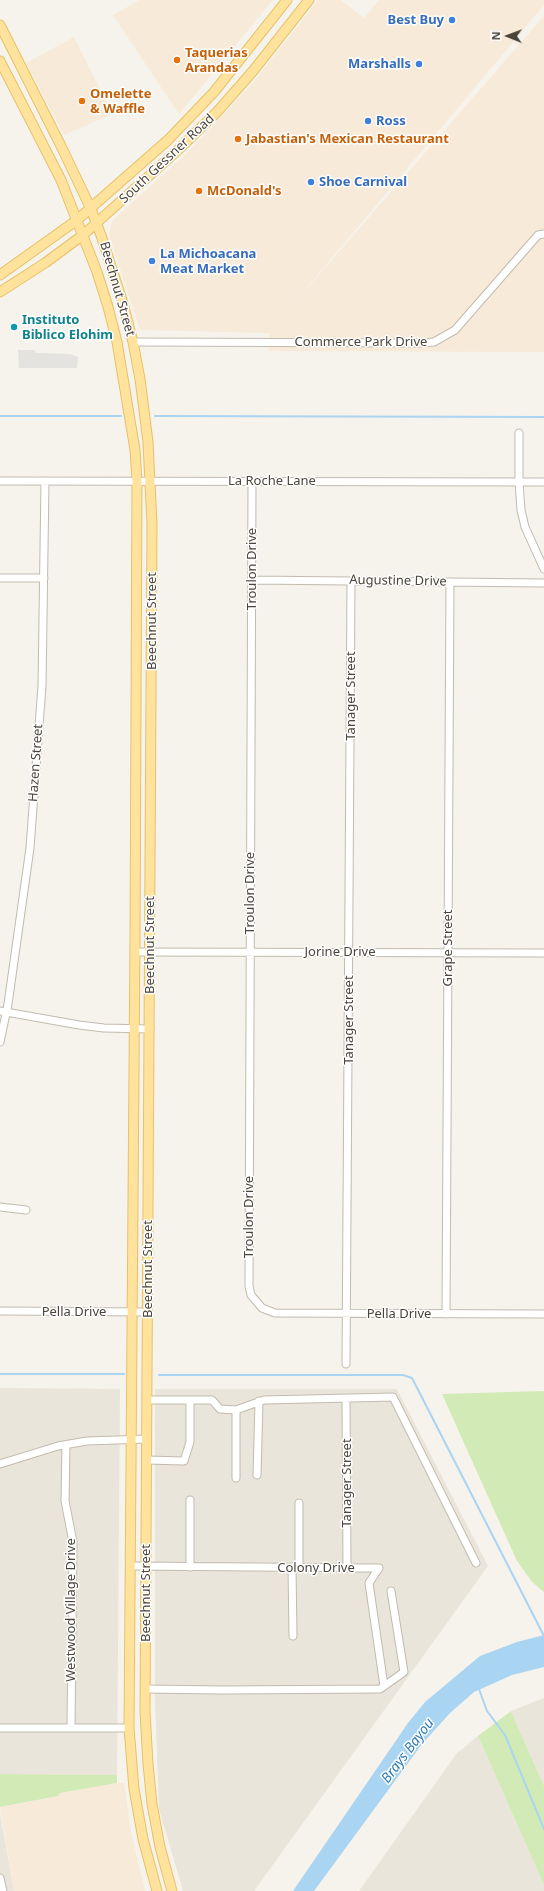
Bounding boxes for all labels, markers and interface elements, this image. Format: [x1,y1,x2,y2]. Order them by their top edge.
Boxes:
place label: Best Buy [388,12,444,28]
marker: Best Buy [447,15,457,25]
north arrow [488,16,528,56]
text: N [488,31,503,40]
place label: Taquerias Arandas [185,45,248,76]
marker: Taquerias Arandas [172,55,182,65]
place label: Marshalls [348,56,411,72]
marker: Marshalls [414,59,424,69]
place label: Omelette & Waffle [90,86,151,117]
marker: Omelette & Waffle [77,96,87,106]
street label: South Gessner Road [116,111,218,207]
place label: Ross [376,113,406,129]
marker: Ross [363,116,373,126]
place label: Jabastian's Mexican Restaurant [246,131,449,147]
marker: Jabastian's Mexican Restaurant [233,134,243,144]
place label: Shoe Carnival [319,174,407,190]
marker: Shoe Carnival [306,177,316,187]
place label: McDonald's [207,183,282,199]
marker: McDonald's [194,186,204,196]
street label: Beechnut Street [96,240,138,338]
place label: La Michoacana Meat Market [160,246,256,277]
marker: La Michoacana Meat Market [147,256,157,266]
place label: Instituto Biblico Elohim [22,312,113,343]
marker: Instituto Biblico Elohim [9,322,19,332]
street label: Commerce Park Drive [295,334,427,350]
street label: La Roche Lane [228,473,316,489]
street label: Troulon Drive [244,528,260,610]
street label: Beechnut Street [144,572,160,670]
street label: Augustine Drive [349,572,447,590]
street label: Tanager Street [343,651,359,741]
street label: Hazen Street [25,724,47,802]
street label: Troulon Drive [242,852,258,934]
street label: Beechnut Street [142,896,158,994]
street label: Grape Street [440,910,456,986]
street label: Jorine Drive [304,944,376,960]
street label: Tanager Street [341,975,357,1065]
street label: Troulon Drive [241,1176,257,1258]
street label: Beechnut Street [140,1220,156,1318]
street label: Pella Drive [42,1304,106,1320]
street label: Pella Drive [367,1306,431,1322]
street label: Tanager Street [339,1438,355,1528]
street label: Westwood Village Drive [63,1538,79,1682]
street label: Beechnut Street [138,1544,154,1642]
street label: Colony Drive [277,1560,355,1576]
water label: Brays Bayou [378,1715,438,1787]

